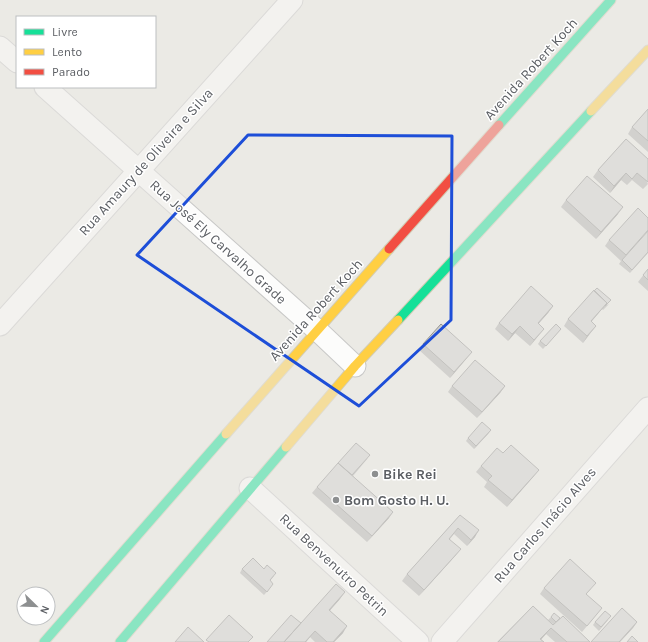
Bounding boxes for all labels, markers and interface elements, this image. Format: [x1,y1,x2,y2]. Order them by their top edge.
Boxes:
street label: Avenida Robert Koch [481,15,581,123]
legend [16,16,156,88]
text: Livre [52,25,78,39]
text: Lento [52,45,82,59]
text: Parado [52,65,90,79]
street label: Rua Amaury de Oliveira e Silva [75,85,217,239]
street label: Rua José Ely Carvalho Grade [146,176,290,308]
street label: Avenida Robert Koch [266,256,366,364]
street label: Rua Carlos Inácio Alves [490,464,600,586]
place label: Bike Rei [383,466,437,483]
marker: Bike Rei [370,469,380,479]
place label: Bom Gosto H. U. [344,492,449,509]
marker: Bom Gosto H. U. [331,495,341,505]
street label: Rua Benvenutro Petrin [276,510,392,620]
north arrow [16,586,56,626]
text: N [37,604,52,616]

